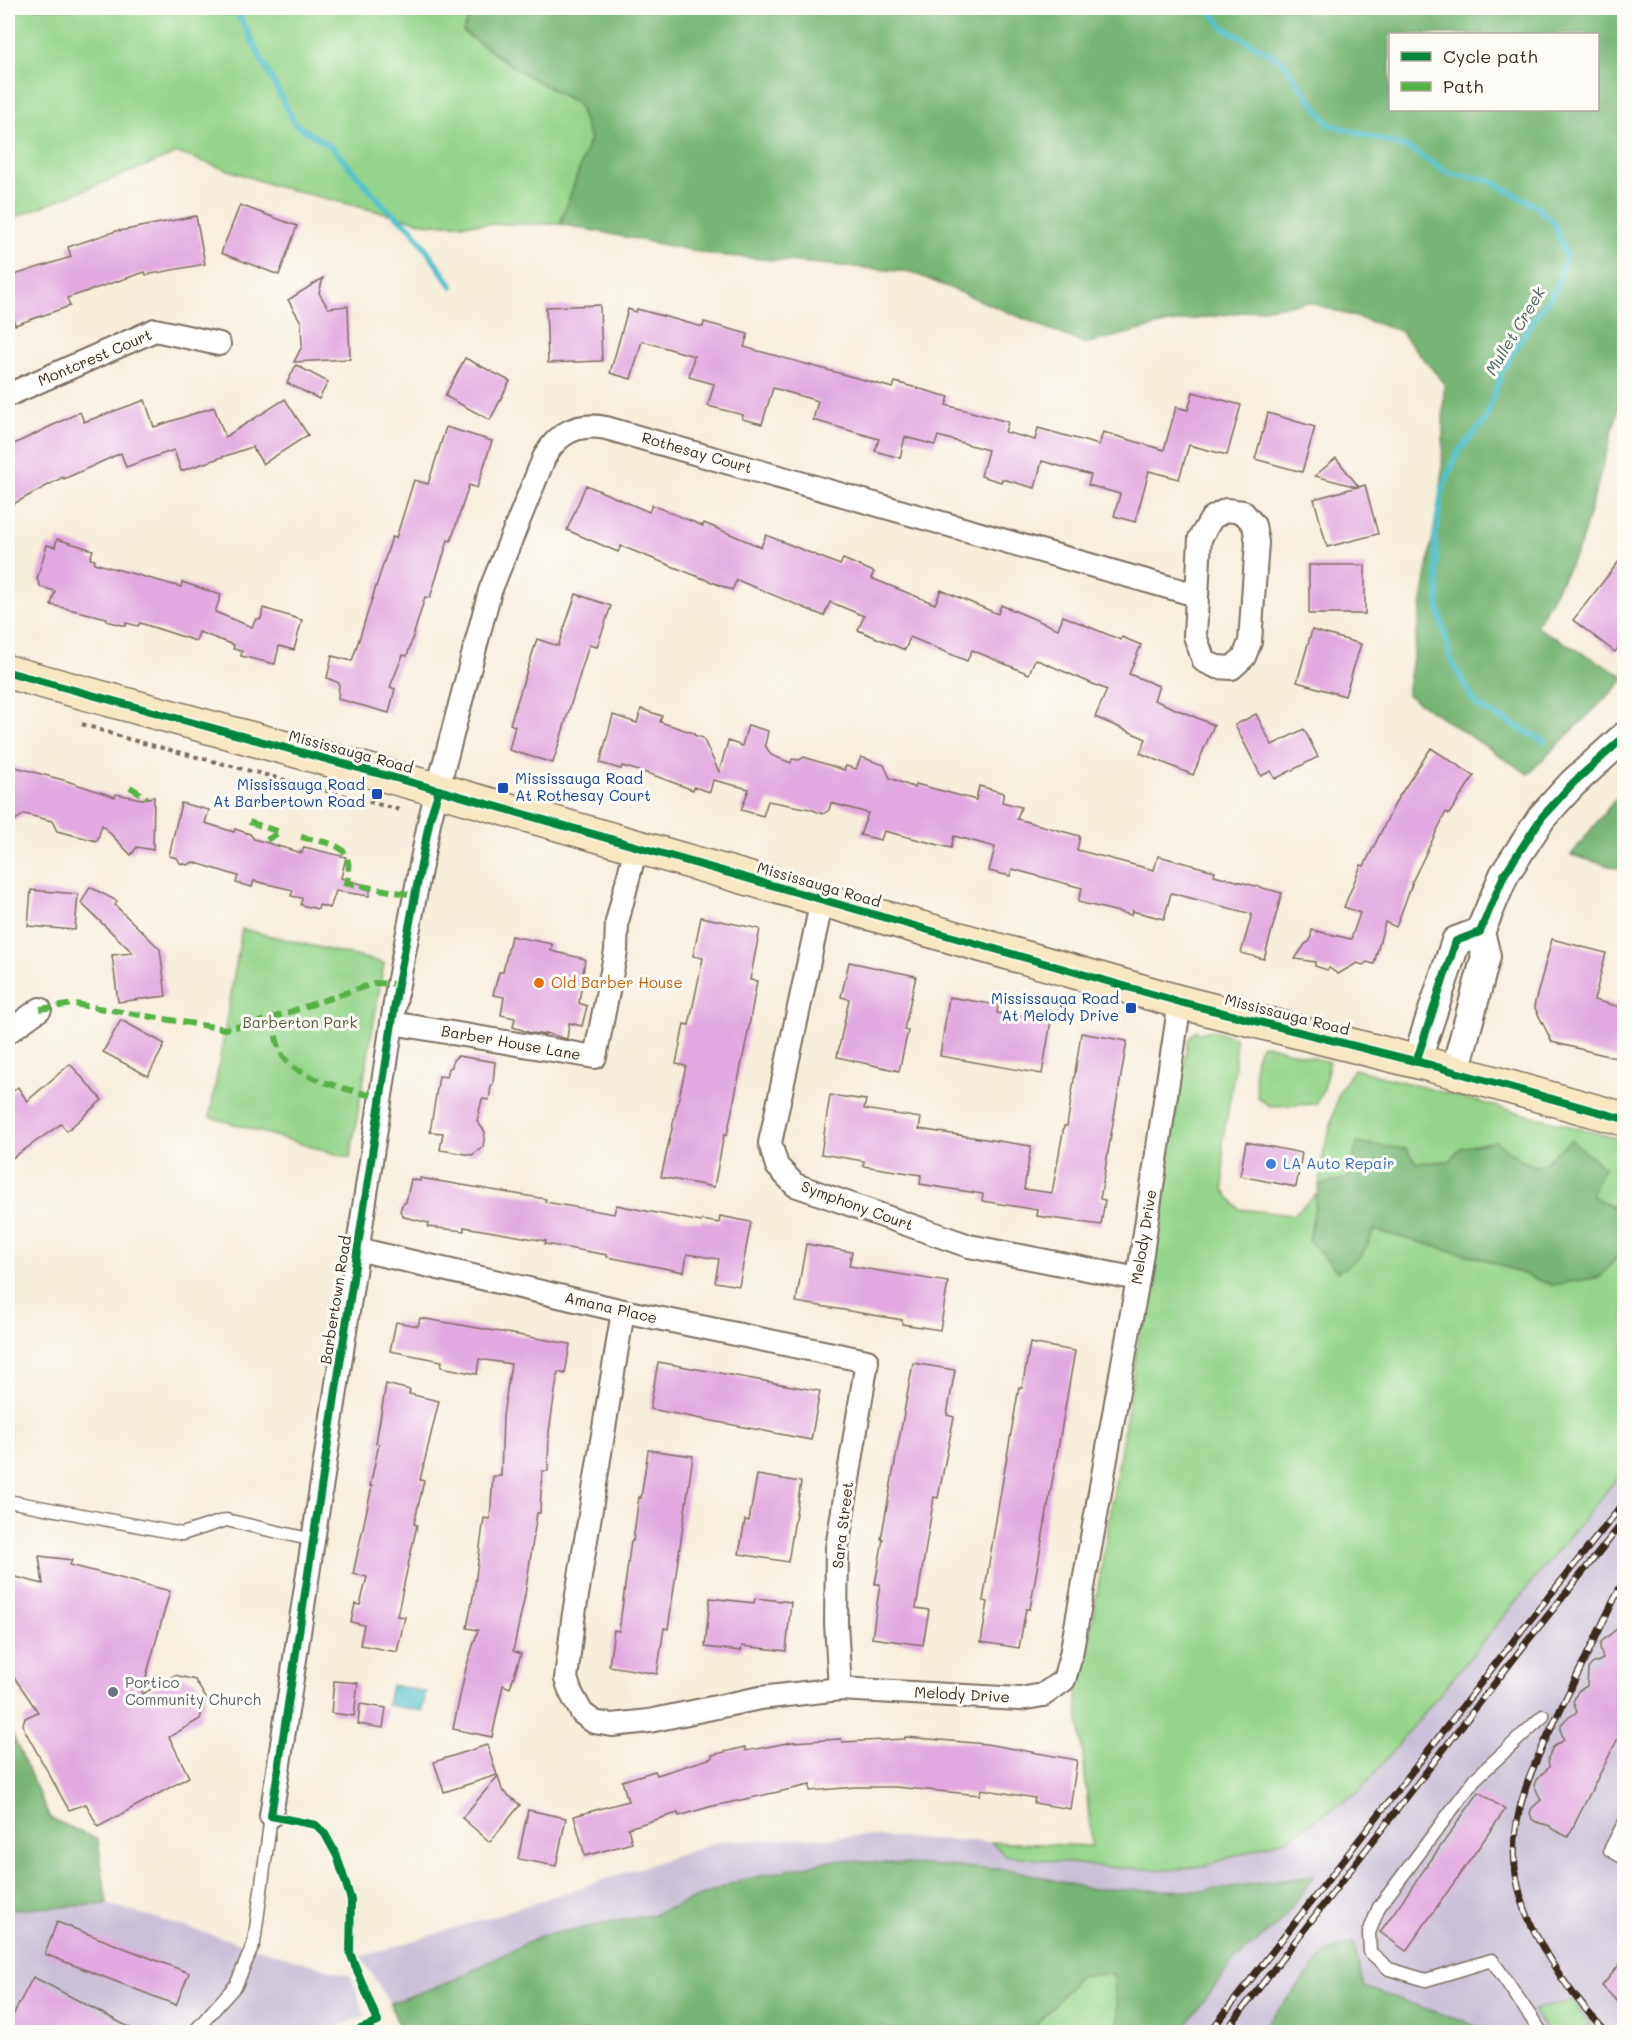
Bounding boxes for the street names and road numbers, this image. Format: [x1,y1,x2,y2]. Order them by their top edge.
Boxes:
street label: Montcrest Court [35,324,155,390]
street label: Rothesay Court [640,427,755,477]
street label: Mississauga Road [287,725,416,777]
street label: Mississauga Road [755,857,884,911]
street label: Mississauga Road [1223,989,1352,1039]
street label: Barber House Lane [440,1020,583,1064]
street label: Symphony Court [799,1176,916,1235]
street label: Melody Drive [1126,1188,1160,1286]
street label: Barbertown Road [315,1234,355,1366]
street label: Amana Place [563,1287,660,1327]
street label: Sara Street [827,1480,857,1569]
street label: Melody Drive [914,1682,1010,1706]

